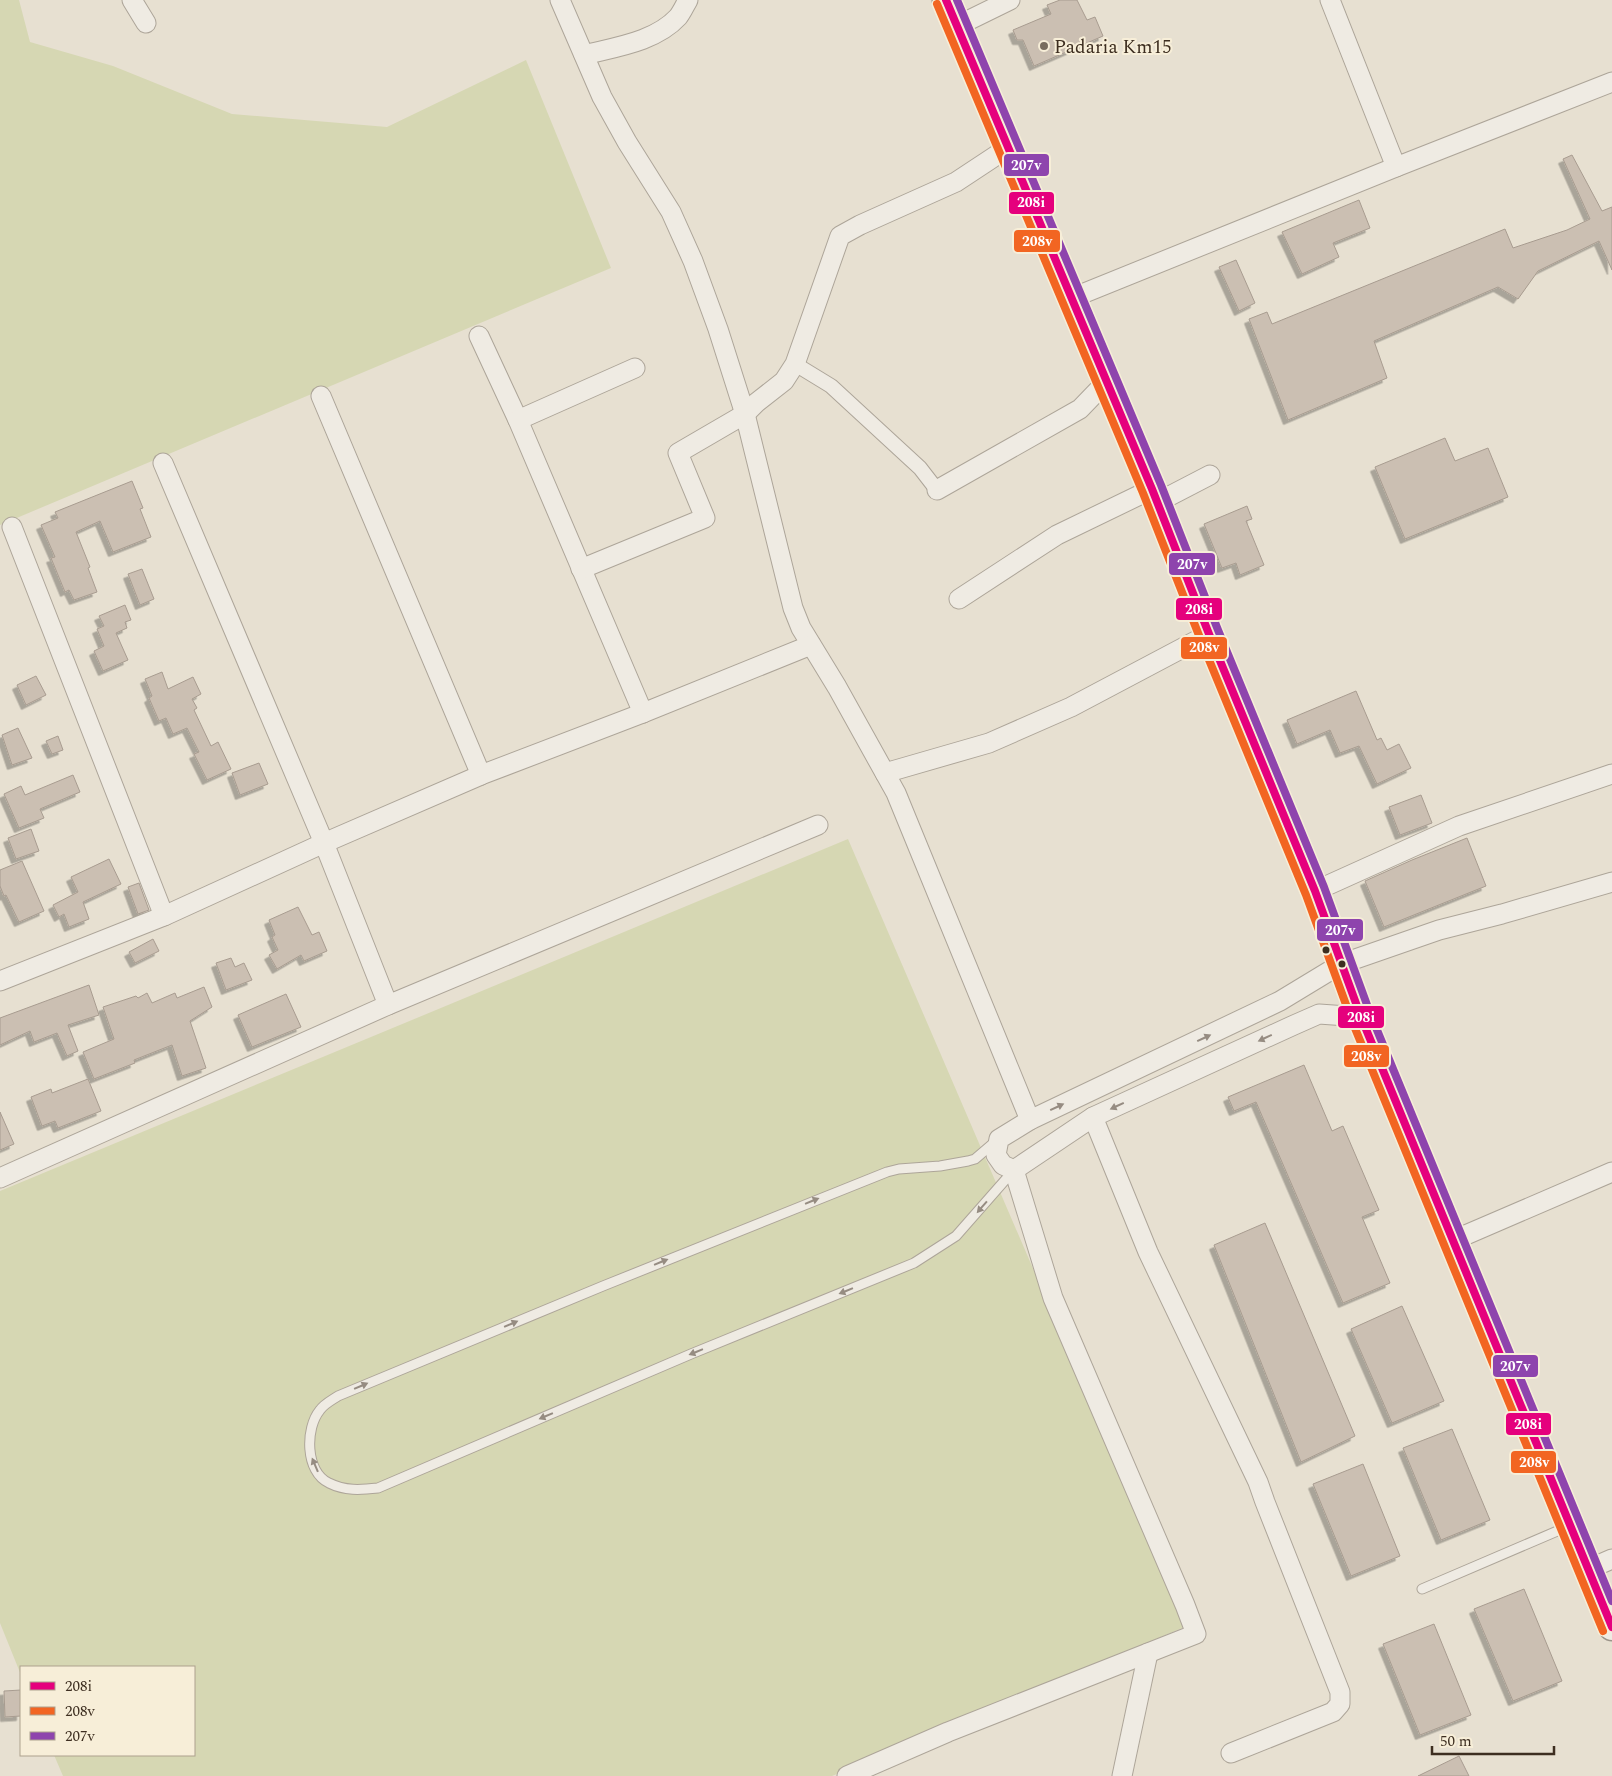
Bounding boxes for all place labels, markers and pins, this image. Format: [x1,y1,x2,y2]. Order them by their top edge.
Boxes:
place label: Padaria Km15 [1054,33,1171,62]
marker: Padaria Km15 [1038,40,1050,52]
unlabelled marker [1321,945,1331,955]
unlabelled marker [1337,959,1347,969]

